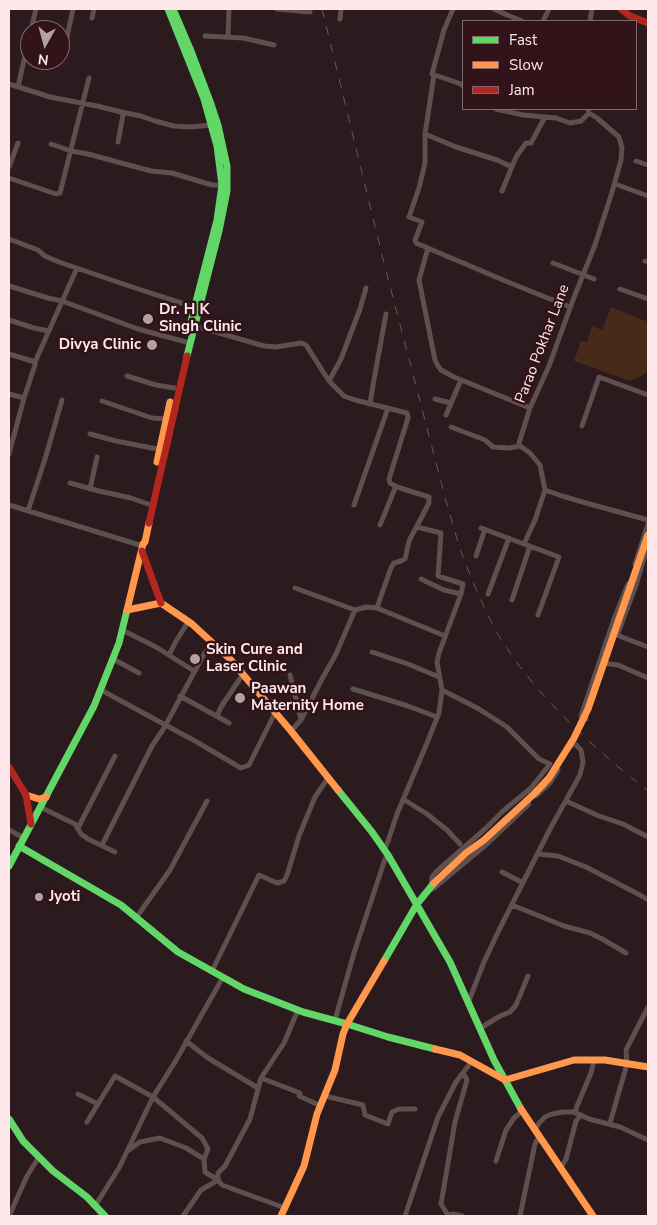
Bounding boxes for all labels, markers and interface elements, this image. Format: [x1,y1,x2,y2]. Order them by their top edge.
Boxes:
north arrow [20,20,70,70]
legend [462,20,637,110]
text: Fast [509,30,537,50]
text: N [37,49,50,69]
text: Slow [509,55,543,75]
text: Jam [509,80,535,100]
street label: Parao Pokhar Lane [512,282,574,406]
place label: Dr. H K Singh Clinic [159,301,241,336]
marker: Dr. H K Singh Clinic [141,312,155,326]
place label: Divya Clinic [59,336,141,354]
marker: Divya Clinic [145,338,159,352]
place label: Skin Cure and Laser Clinic [206,641,303,676]
marker: Skin Cure and Laser Clinic [188,652,202,666]
place label: Paawan Maternity Home [251,680,364,715]
marker: Paawan Maternity Home [233,691,247,705]
place label: Jyoti [49,888,80,906]
marker: Jyoti [33,891,45,903]

